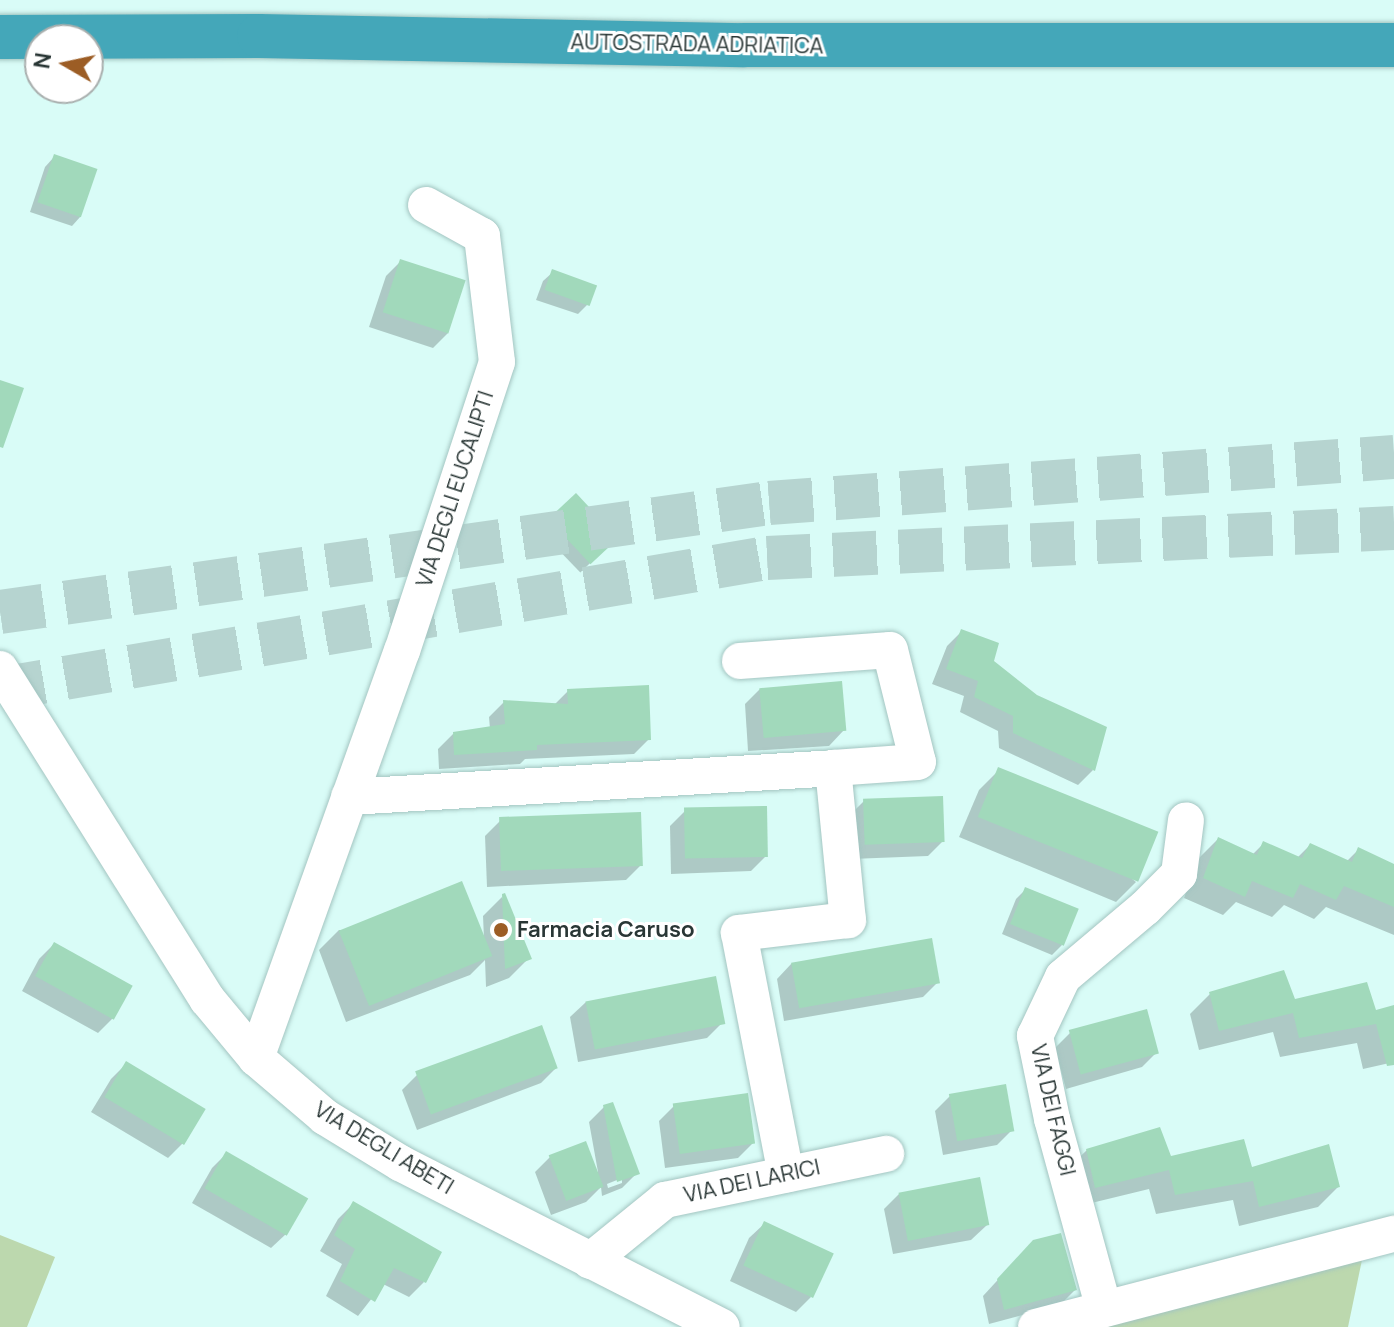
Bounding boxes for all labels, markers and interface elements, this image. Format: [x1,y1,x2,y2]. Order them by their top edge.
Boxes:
north arrow [24,24,104,104]
street label: AUTOSTRADA ADRIATICA [570,29,824,59]
text: N [26,50,58,71]
street label: VIA DEGLI EUCALIPTI [411,388,499,590]
place label: Farmacia Caruso [517,917,695,943]
marker: Farmacia Caruso [492,921,510,939]
street label: VIA DEI FAGGI [1025,1042,1081,1178]
street label: VIA DEGLI ABETI [310,1096,458,1200]
street label: VIA DEI LARICI [681,1154,823,1208]

